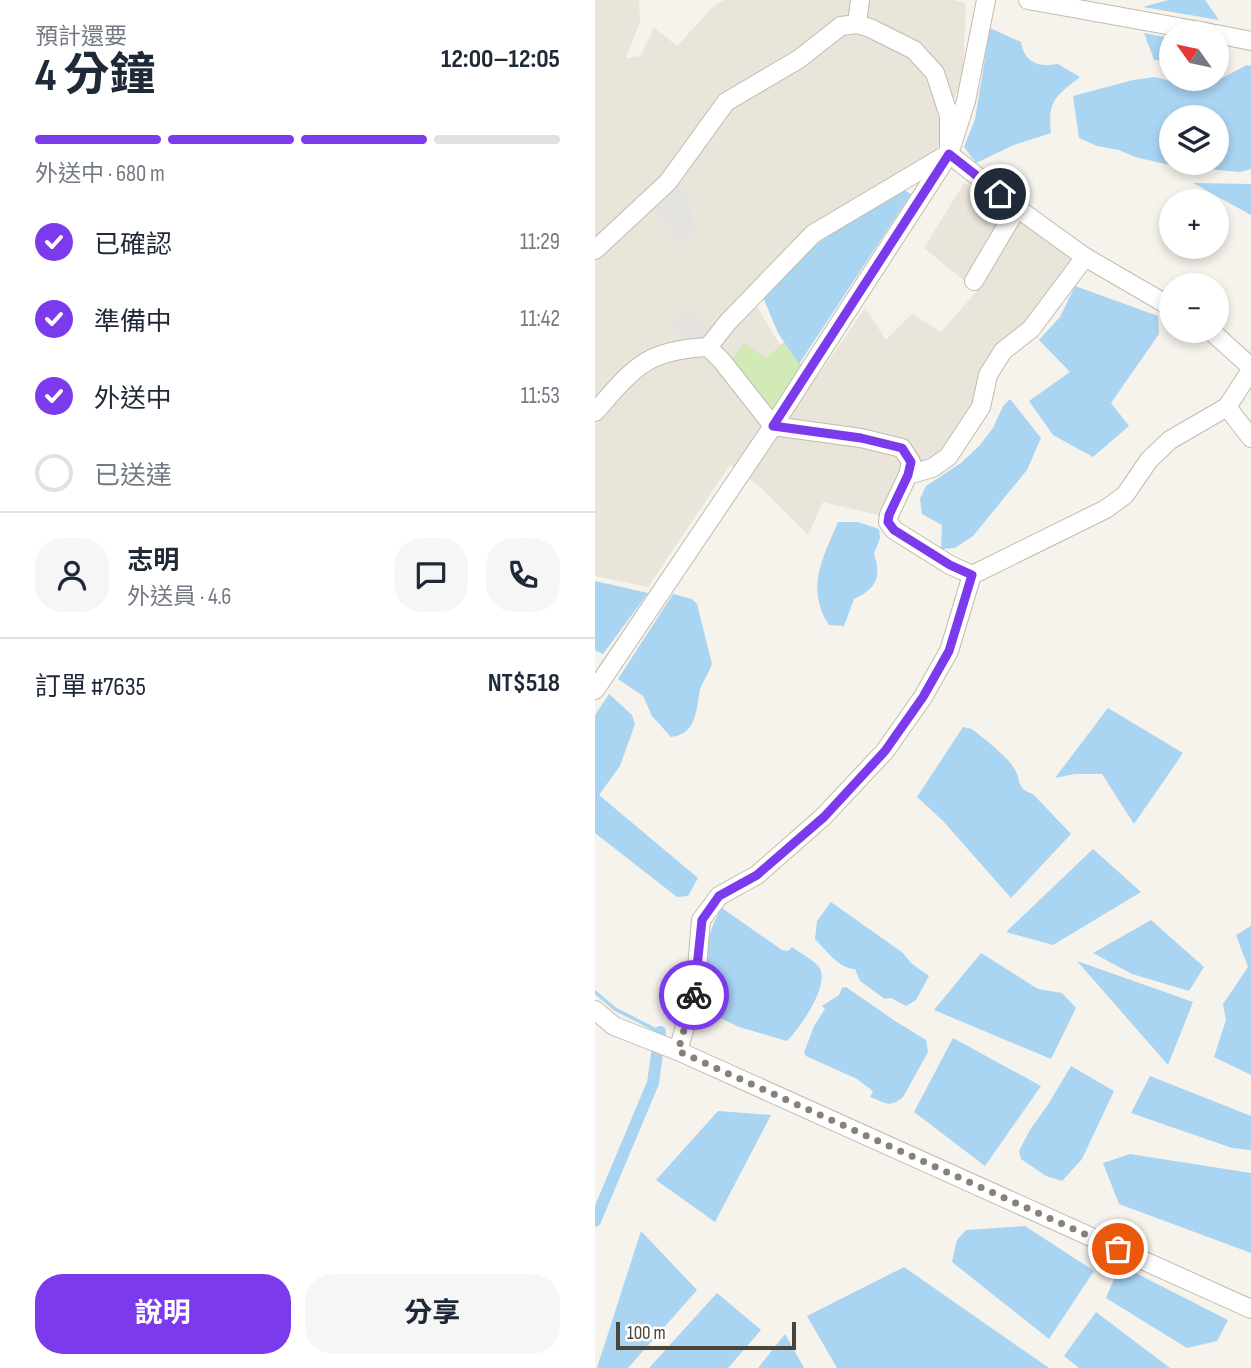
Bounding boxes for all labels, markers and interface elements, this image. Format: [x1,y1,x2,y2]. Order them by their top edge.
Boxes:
north arrow [1159,21,1229,91]
map controls [1159,21,1229,343]
text: 預計還要 [35,23,127,51]
text: 12:00–12:05 [441,44,560,75]
text: 4 分鐘 [35,49,156,104]
button: layers [1159,105,1229,175]
text: 外送中 · 680 m [35,160,165,188]
pin [970,164,1030,224]
icon: home [981,175,1019,213]
button: + [1159,189,1229,259]
icon: check [35,223,73,261]
text: 11:29 [520,228,560,256]
text: 已確認 [94,230,172,261]
button: − [1159,273,1229,343]
icon: check [35,300,73,338]
text: 11:42 [520,305,560,333]
text: 準備中 [94,307,172,338]
icon: check [35,377,73,415]
text: 11:53 [521,382,560,410]
text: 外送中 [94,384,172,415]
text: 已送達 [94,461,172,492]
button: person [35,538,109,612]
button: chat [394,538,468,612]
button: phone [486,538,560,612]
text: 志明 [127,546,179,577]
text: 外送員 · 4.6 [127,583,231,611]
text: NT$518 [488,668,560,699]
text: 訂單 #7635 [35,672,146,703]
courier [659,960,729,1030]
icon: bike [675,976,713,1014]
pin [1088,1219,1148,1279]
icon: bag [1099,1230,1137,1268]
button: 說明 [35,1274,291,1354]
button: 分享 [305,1274,560,1354]
scale bar [616,1319,796,1351]
text: 100 m [627,1322,666,1345]

